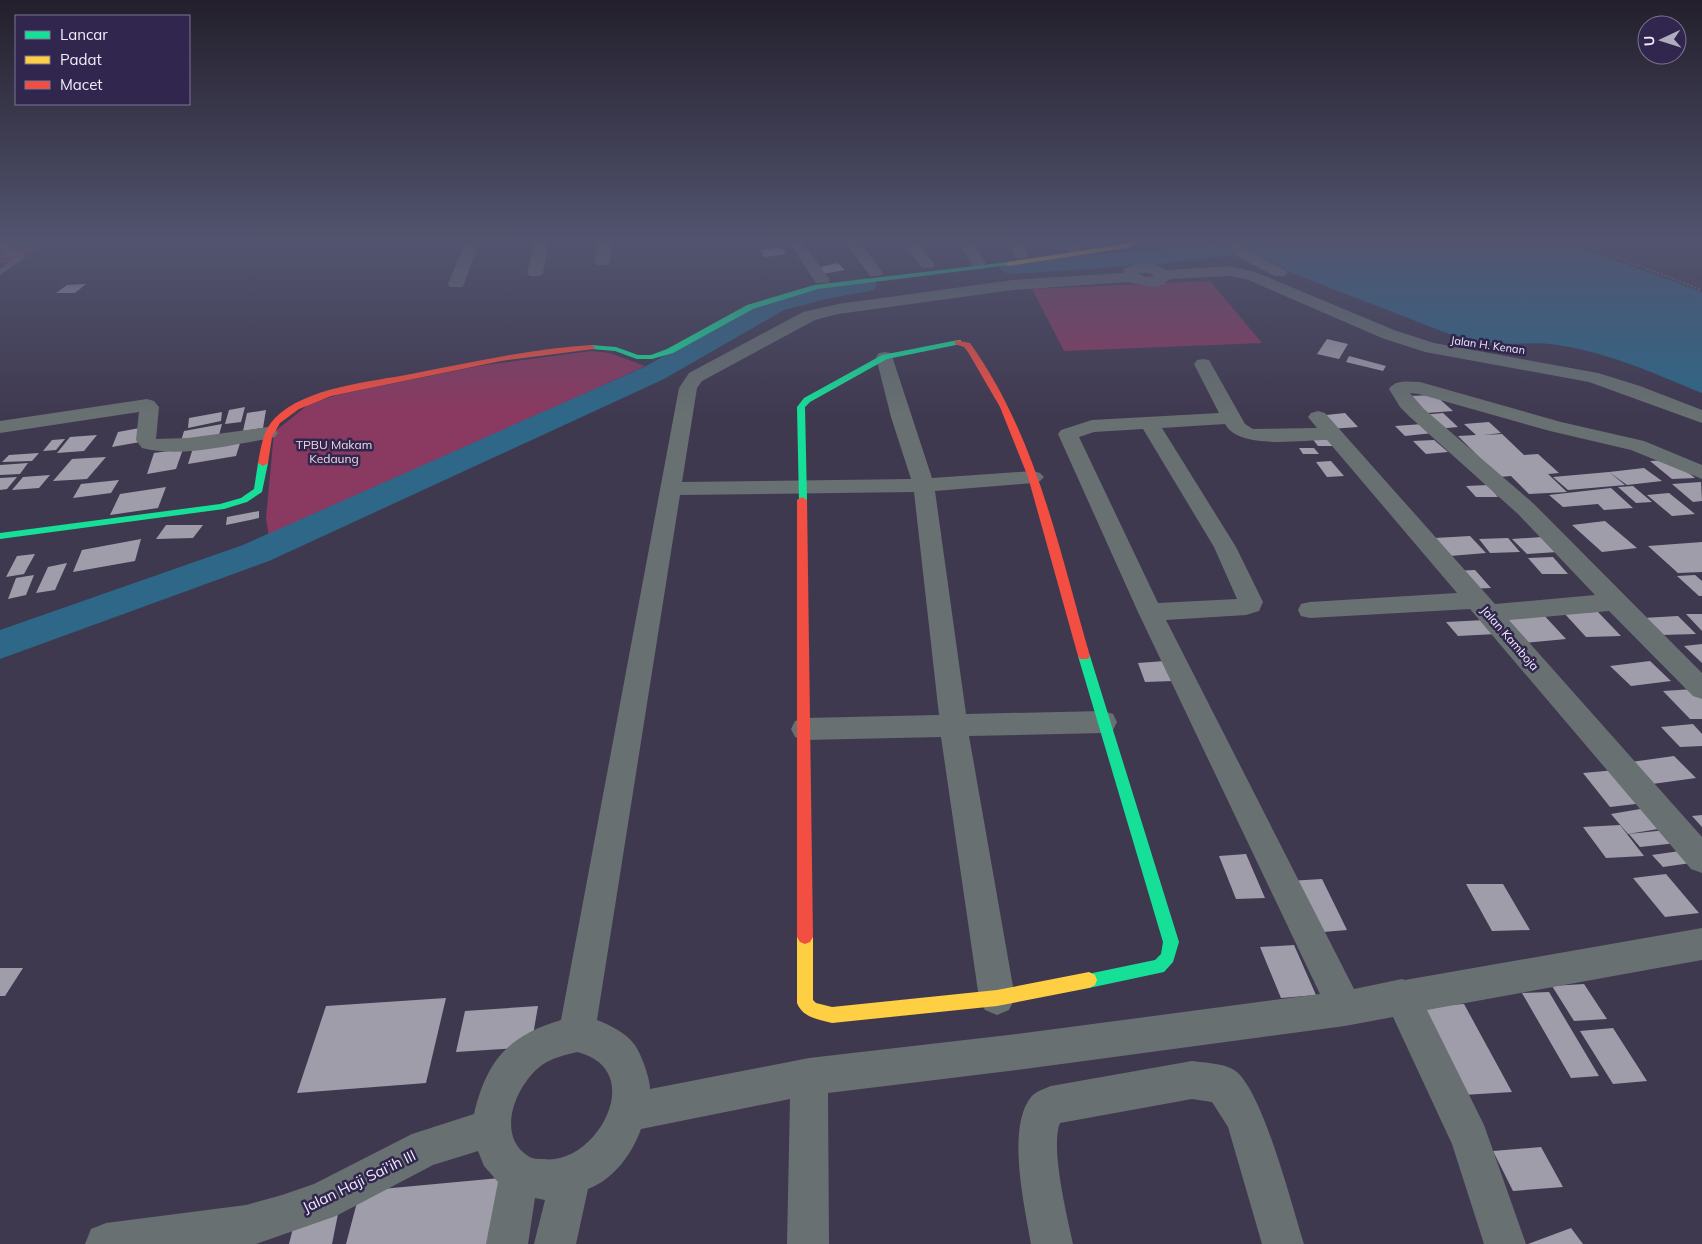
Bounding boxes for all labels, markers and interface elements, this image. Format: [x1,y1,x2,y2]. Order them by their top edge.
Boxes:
legend [15,15,190,105]
north arrow [1637,15,1687,65]
text: Lancar [60,25,108,44]
text: U [1640,35,1658,47]
text: Padat [60,50,102,69]
text: Macet [60,75,103,94]
street label: Jalan H. Kenan [1450,333,1526,357]
park label: TPBU Makam Kedaung [296,437,372,466]
street label: Jalan Kamboja [1478,603,1542,673]
street label: Jalan Haji Sai'ih III [299,1145,419,1217]

